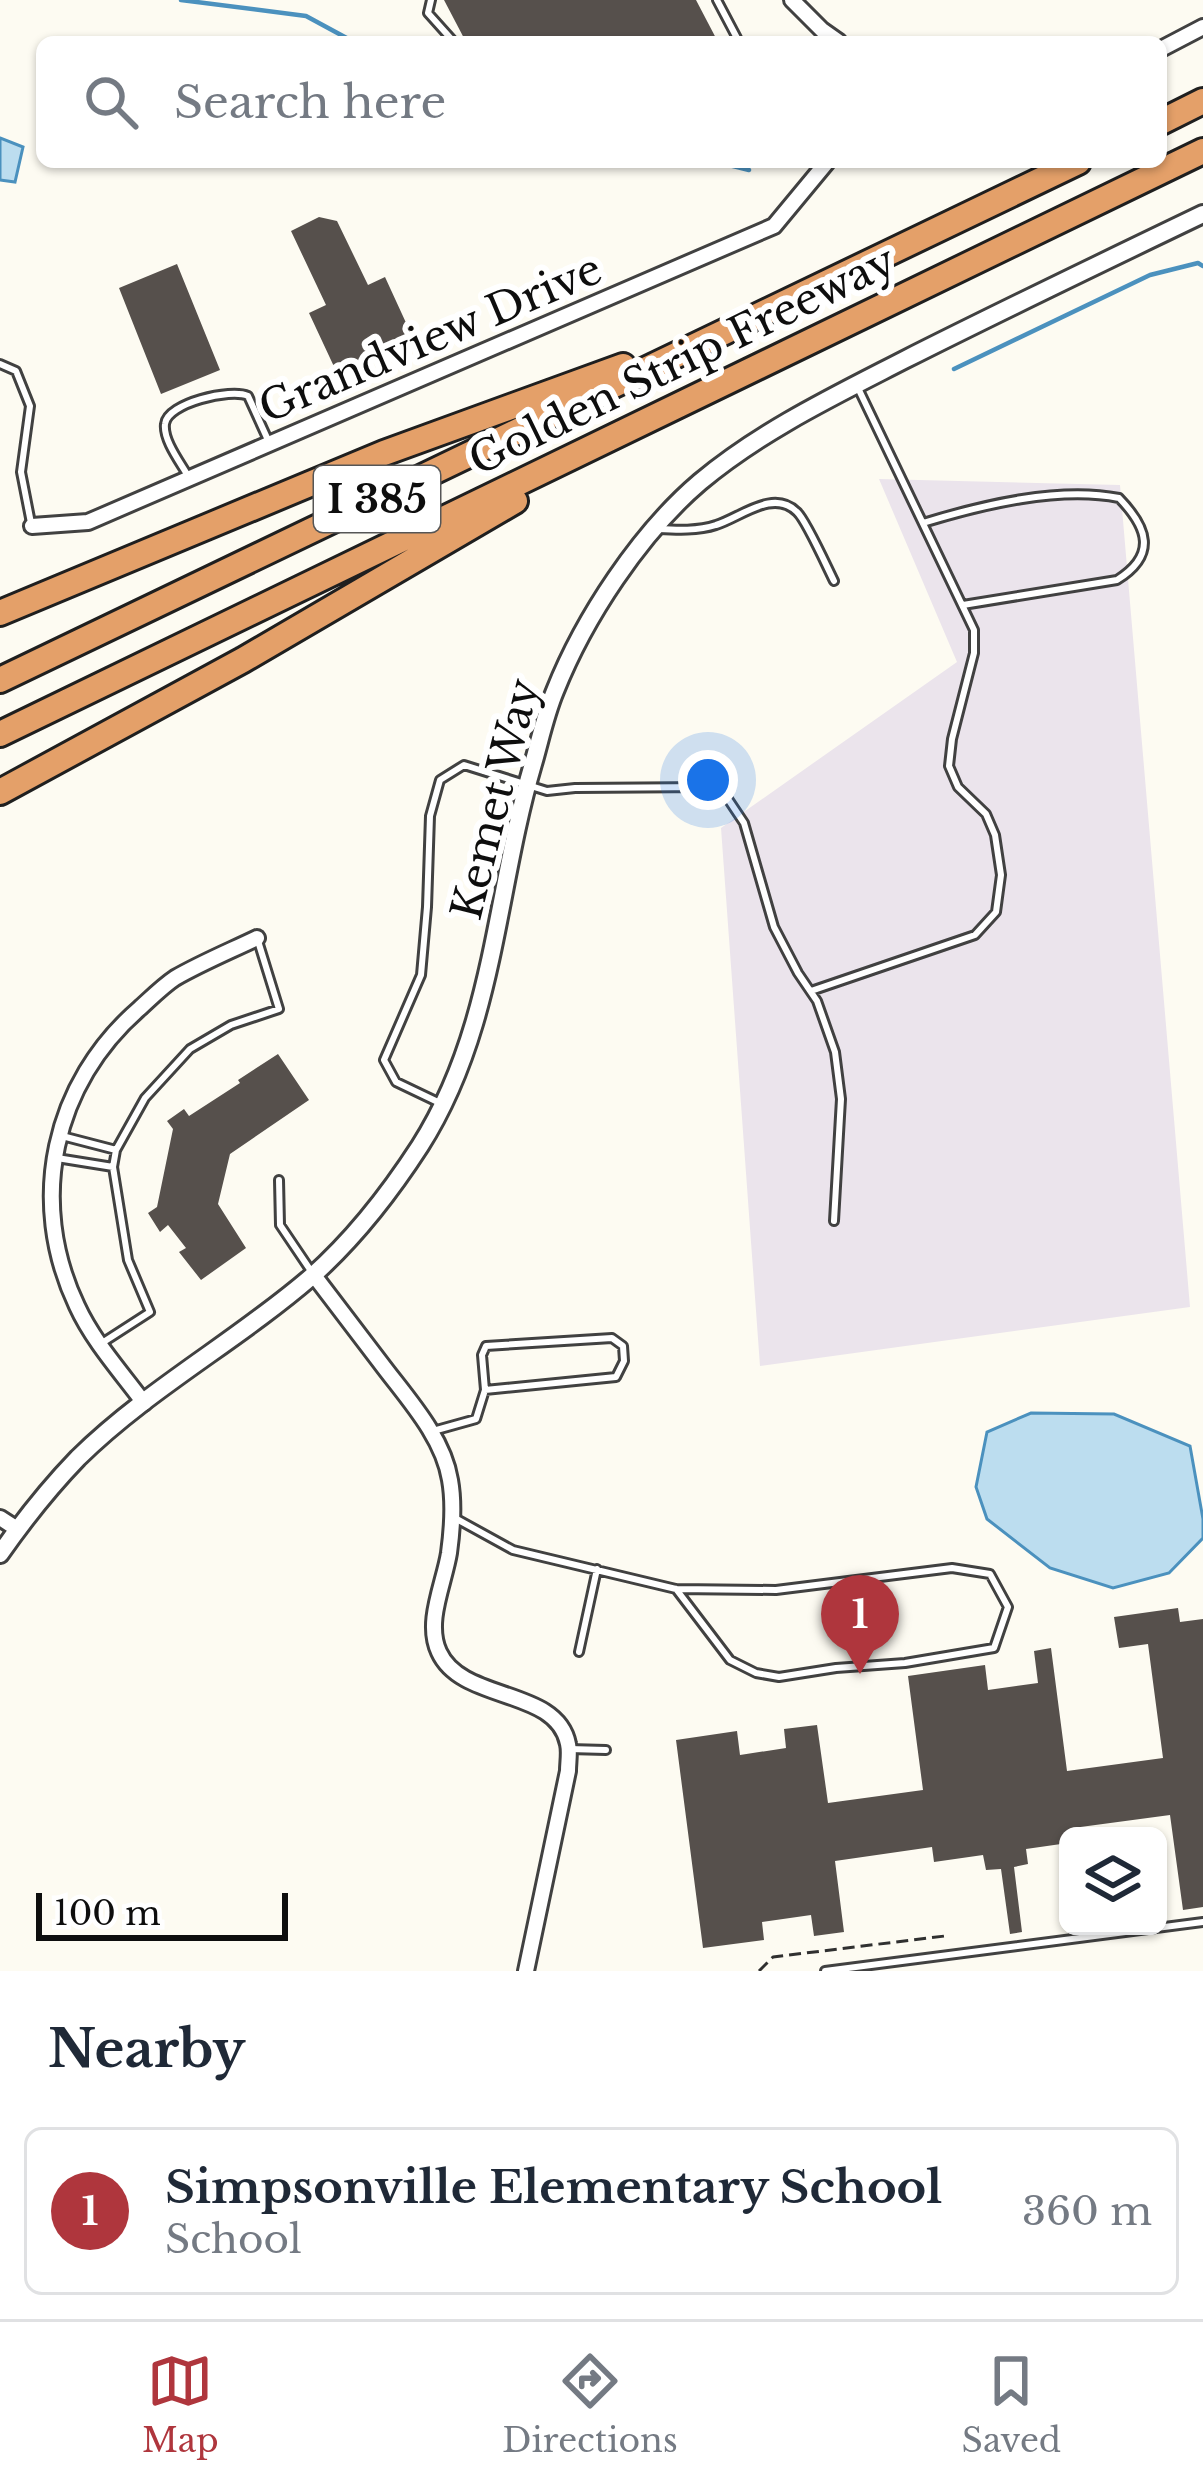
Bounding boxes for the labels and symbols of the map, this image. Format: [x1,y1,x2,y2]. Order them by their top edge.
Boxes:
street label: Golden Strip Freeway [460,234,904,486]
street label: Grandview Drive [251,242,609,434]
road number: I 385 [314,466,440,532]
street label: Kemet Way [440,673,550,925]
your location [678,750,738,810]
pin: 1 [821,1575,899,1674]
scale bar [36,1887,288,1940]

